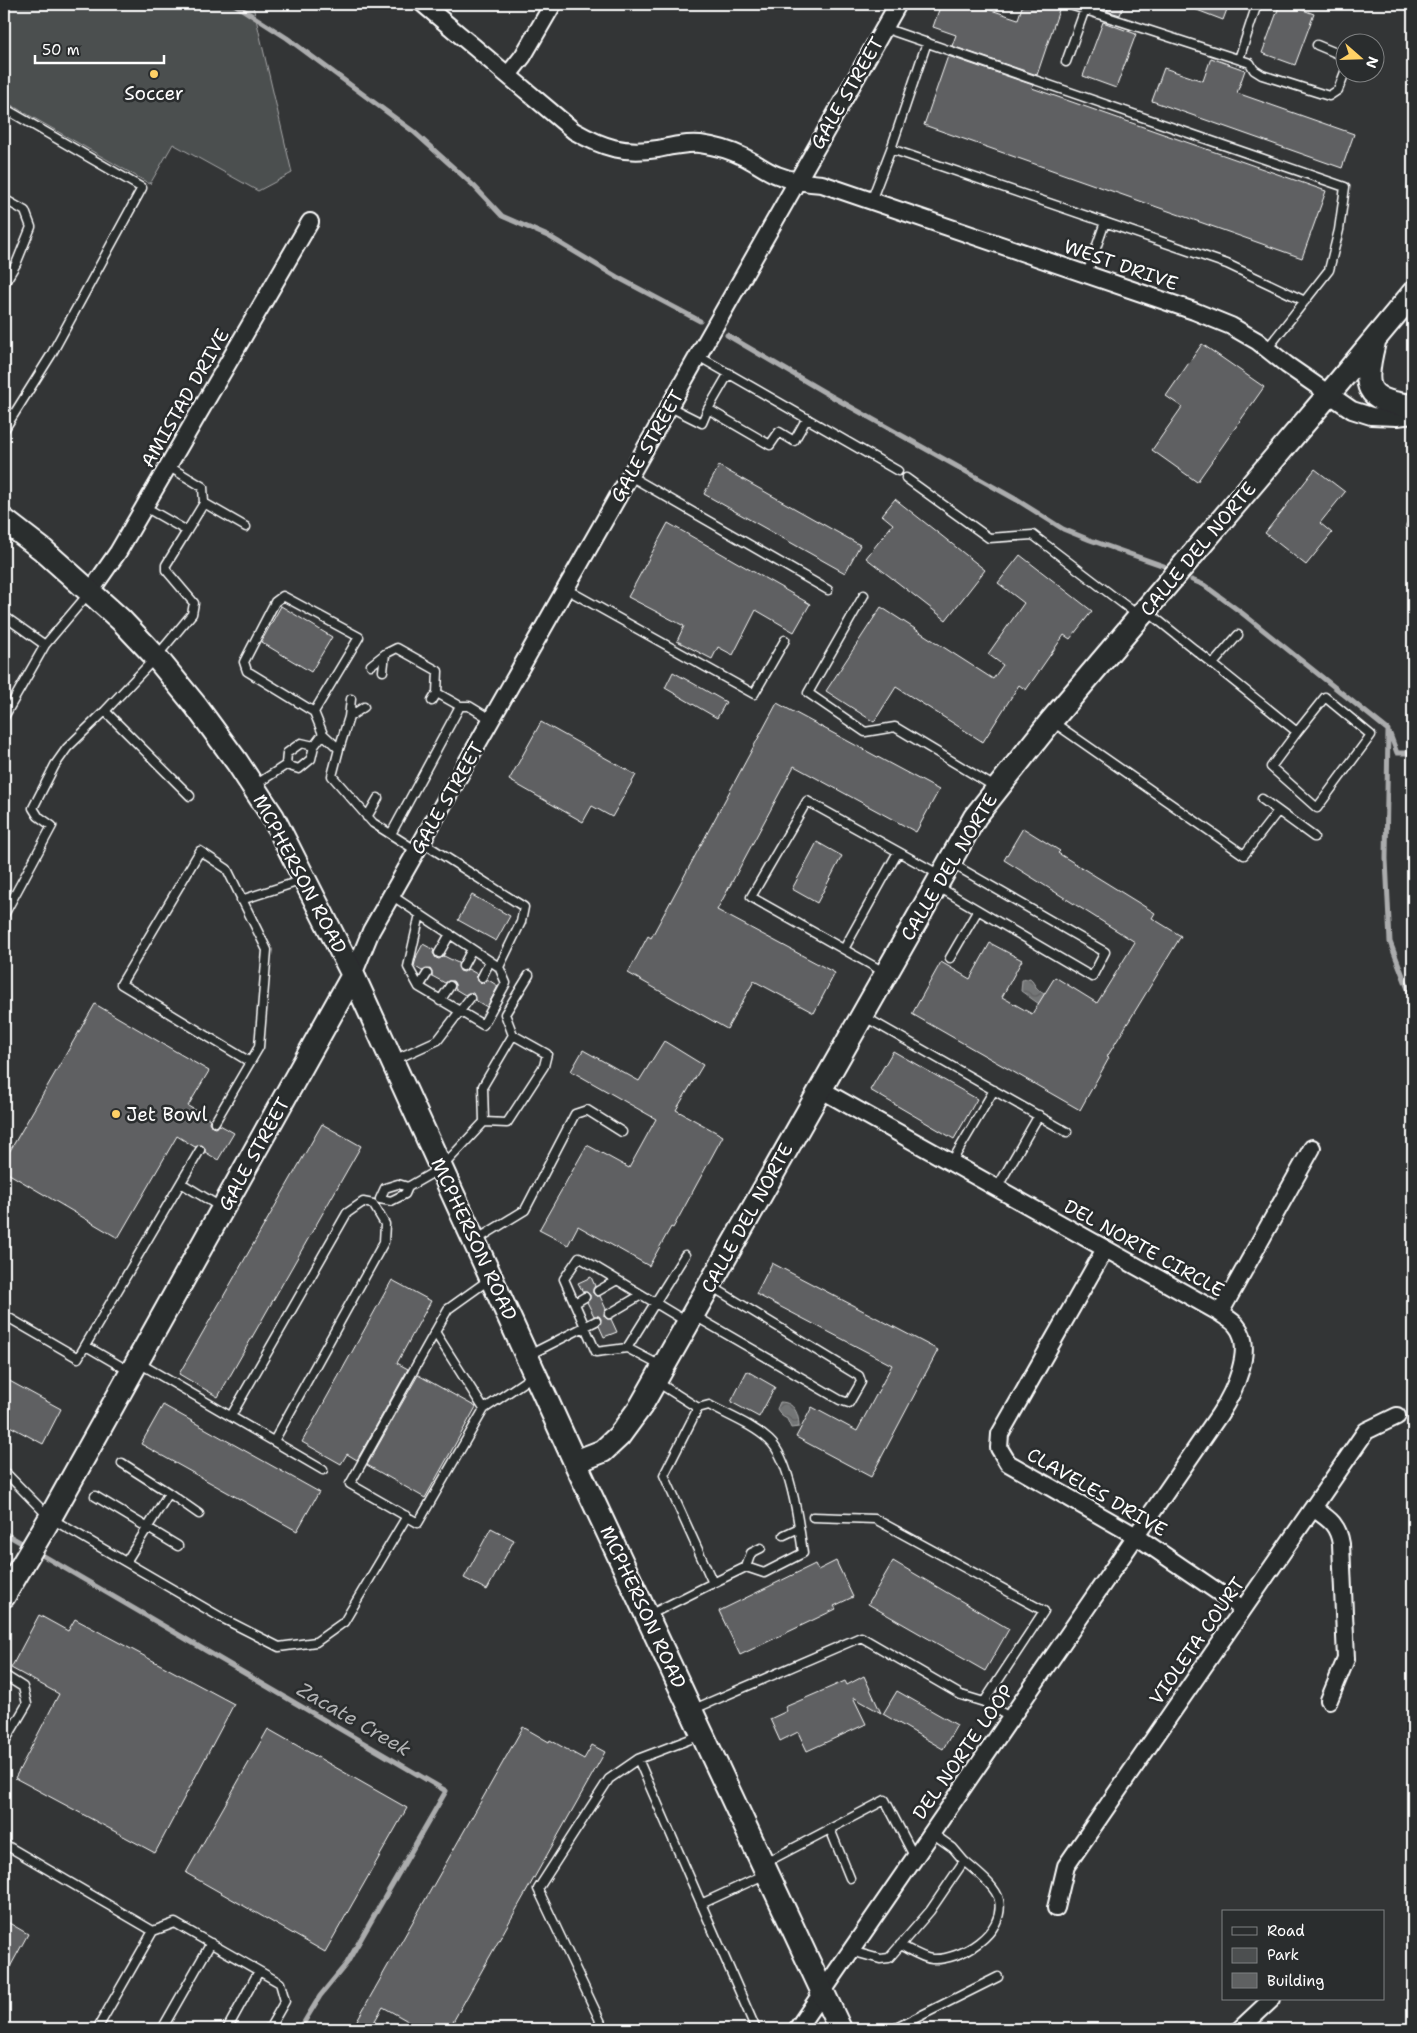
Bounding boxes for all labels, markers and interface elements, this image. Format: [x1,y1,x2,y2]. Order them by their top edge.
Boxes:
scale bar [35,32,164,64]
street label: GALE STREET [805,32,889,154]
north arrow [1334,32,1384,82]
text: 50 m [42,40,80,60]
text: N [1362,54,1383,71]
marker: Soccer [148,68,160,80]
place label: Soccer [124,81,184,106]
street label: WEST DRIVE [1060,234,1182,296]
street label: AMISTAD DRIVE [135,324,235,472]
street label: GALE STREET [605,385,689,507]
street label: CALLE DEL NORTE [1135,477,1262,621]
street label: GALE STREET [405,737,489,859]
street label: CALLE DEL NORTE [895,789,1003,945]
street label: MCPHERSON ROAD [247,790,353,958]
street label: GALE STREET [213,1093,296,1215]
place label: Jet Bowl [126,1102,208,1127]
marker: Jet Bowl [110,1108,122,1120]
street label: CALLE DEL NORTE [695,1138,799,1297]
street label: MCPHERSON ROAD [425,1154,523,1324]
street label: DEL NORTE CIRCLE [1060,1194,1229,1302]
street label: CLAVELES DRIVE [1022,1442,1172,1542]
street label: MCPHERSON ROAD [594,1522,692,1692]
street label: VIOLETA COURT [1144,1572,1250,1710]
water label: Zacate Creek [292,1676,416,1762]
street label: DEL NORTE LOOP [907,1680,1019,1824]
legend [1222,1910,1384,2000]
text: Road [1267,1921,1305,1941]
text: Park [1267,1945,1299,1965]
text: Building [1267,1971,1324,1991]

